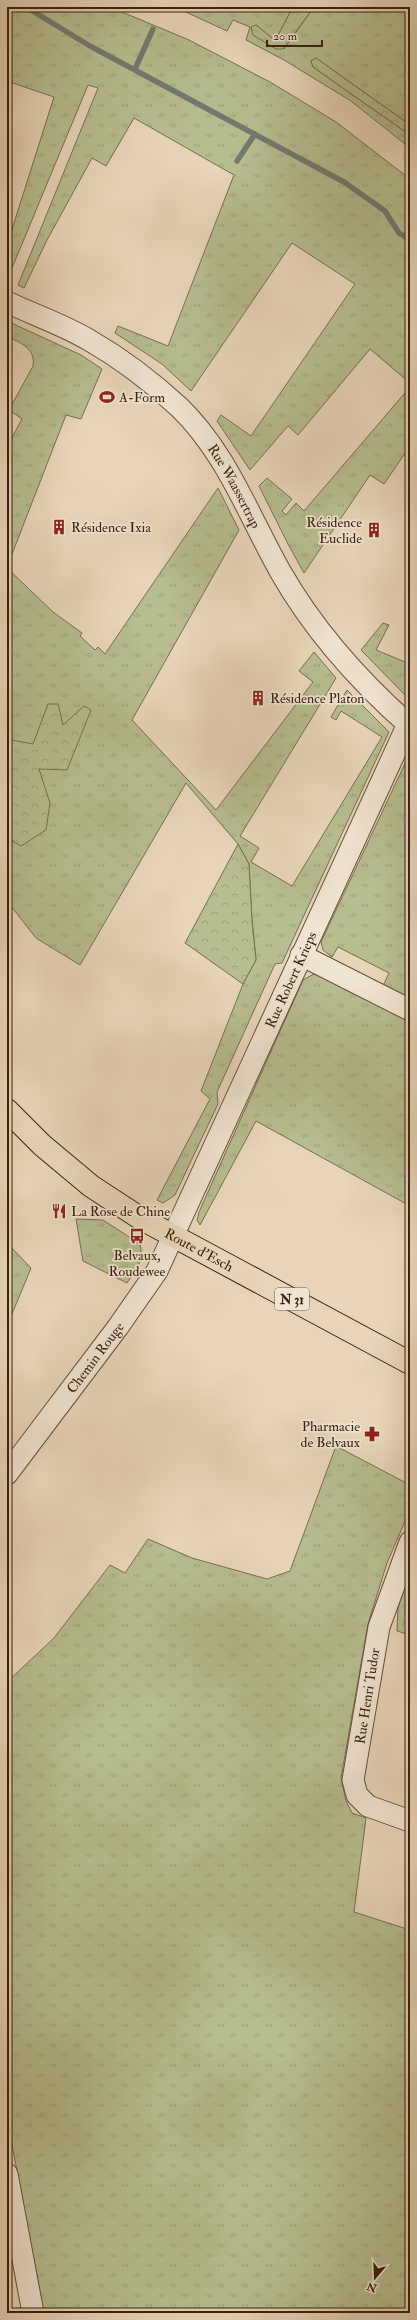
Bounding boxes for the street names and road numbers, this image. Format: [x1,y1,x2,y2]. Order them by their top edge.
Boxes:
street label: Rue Waassertrap [204,441,264,532]
street label: Rue Robert Krieps [262,929,321,1031]
street label: Route d'Esch [162,1225,237,1276]
road number: N 31 [275,1288,309,1310]
street label: Chemin Rouge [63,1319,128,1397]
street label: Rue Henri Tudor [351,1646,384,1745]

